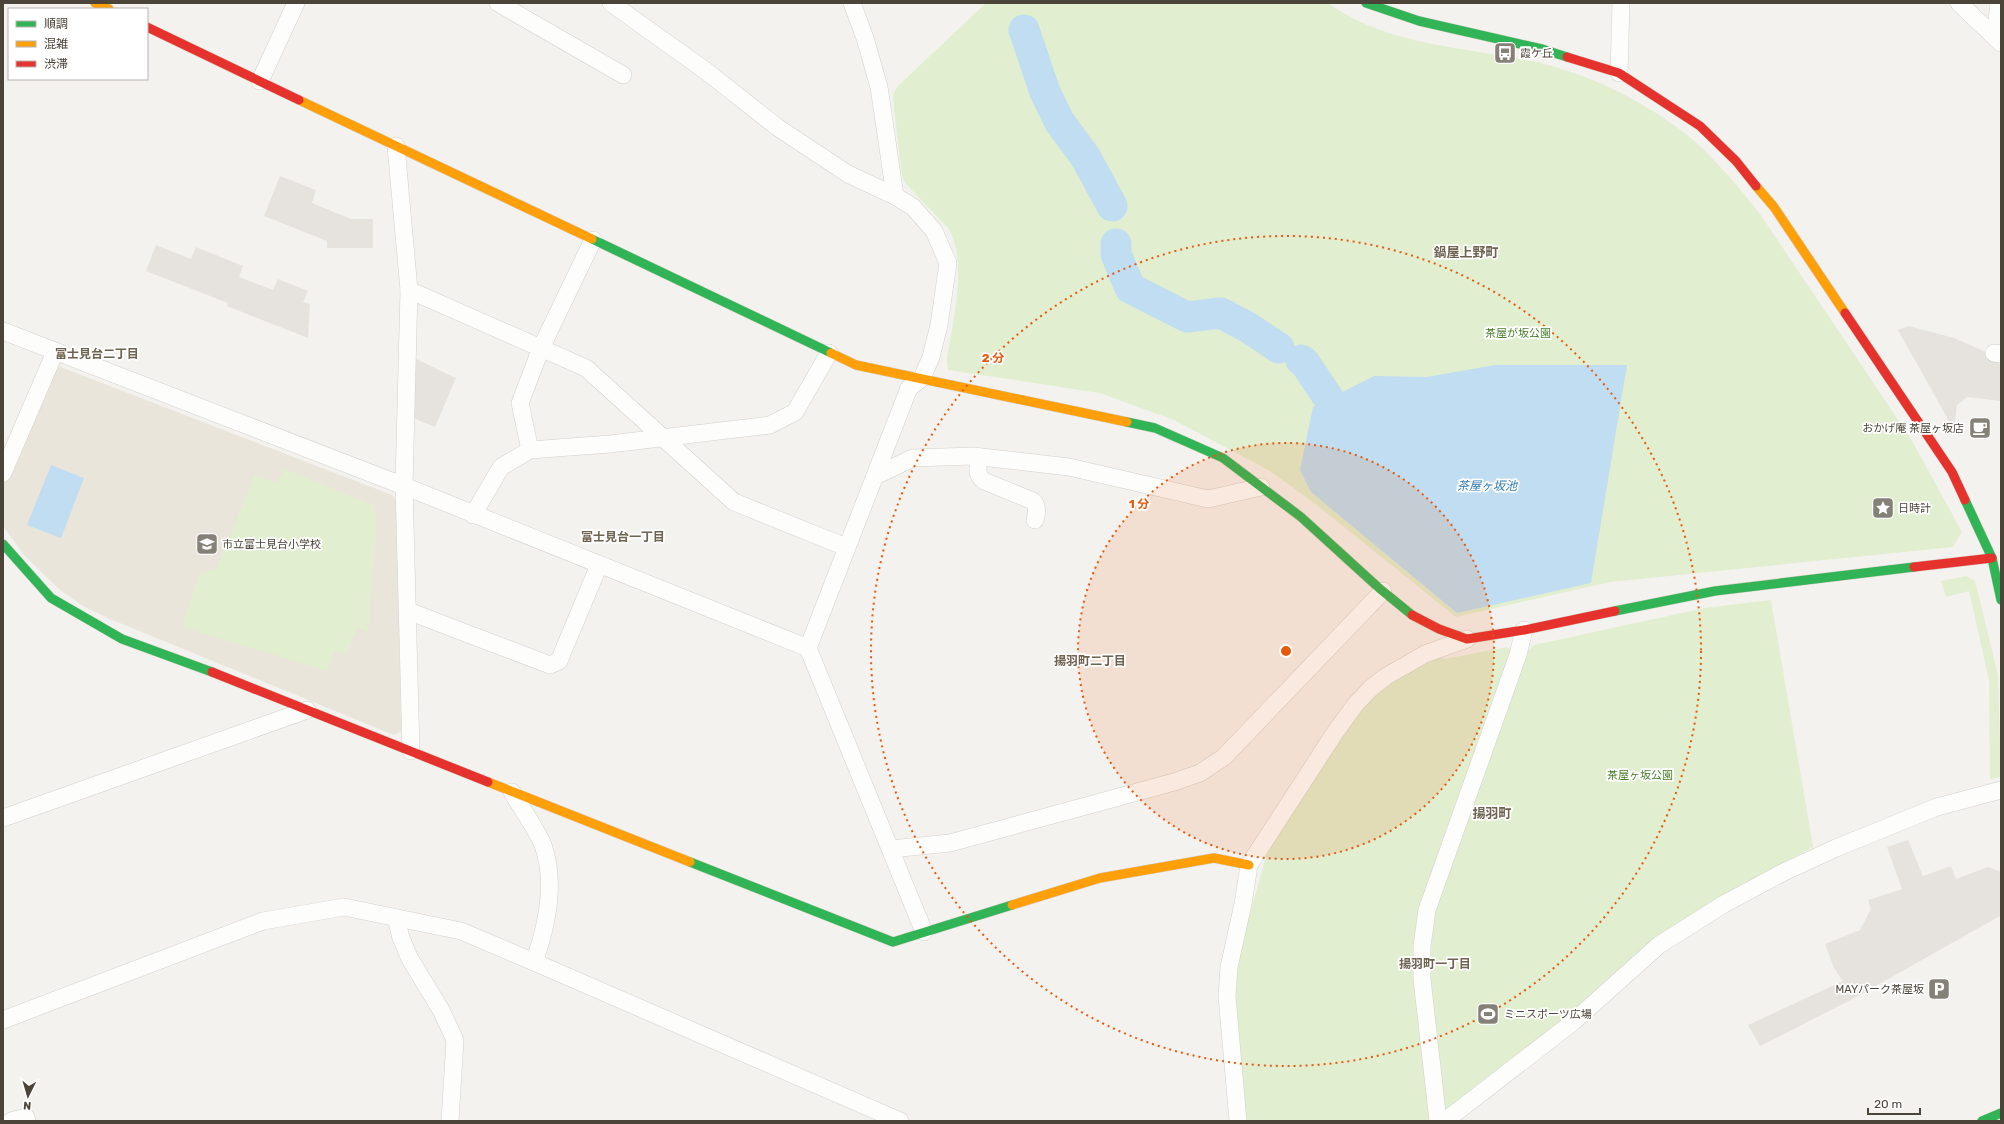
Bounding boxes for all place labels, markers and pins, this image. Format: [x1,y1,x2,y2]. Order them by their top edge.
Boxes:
bus stop icon: 霞ケ丘 [1492,40,1518,66]
place label: 霞ケ丘 [1520,47,1553,60]
cafe icon: おかげ庵 茶屋ヶ坂店 [1967,415,1993,441]
place label: おかげ庵 茶屋ヶ坂店 [1862,422,1964,435]
place icon: 日時計 [1870,495,1896,521]
place label: 日時計 [1898,502,1931,515]
school or university icon: 市立富士見台小学校 [194,531,220,557]
place label: 市立富士見台小学校 [222,538,321,551]
centre of rings [1279,644,1293,658]
parking icon: MAYパーク茶屋坂 [1926,976,1952,1002]
place label: MAYパーク茶屋坂 [1836,983,1924,996]
sports icon: ミニスポーツ広場 [1475,1001,1501,1027]
place label: ミニスポーツ広場 [1504,1008,1592,1021]

